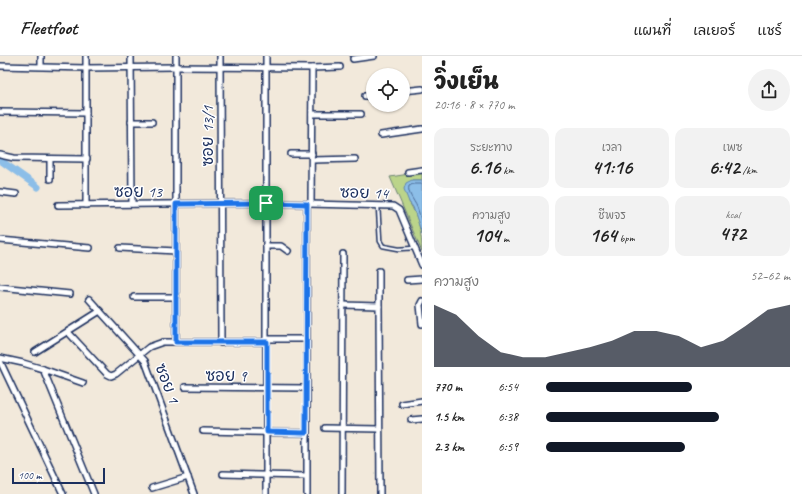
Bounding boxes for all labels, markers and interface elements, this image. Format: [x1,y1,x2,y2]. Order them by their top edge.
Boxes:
text: Fleetfoot [20,16,77,40]
text: แผนที่ [633,22,671,39]
text: เลเยอร์ [693,22,735,39]
text: แชร์ [757,22,782,39]
map controls [366,68,410,112]
button: locate [366,68,410,112]
text: วิ่งเย็น [434,68,499,96]
button: share [748,69,790,111]
text: 20:16 · 8 × 770 m [434,97,515,113]
street label: ซอย 13/1 [198,105,218,166]
text: ระยะทาง [470,140,512,154]
text: เวลา [602,140,622,154]
text: เพซ [723,140,742,154]
text: 6.16 [469,155,501,180]
text: 41:16 [592,155,632,180]
text: 6:42 [708,155,740,180]
text: km [501,163,514,177]
text: /km [740,163,757,177]
street label: ซอย 13 [114,182,164,202]
street label: ซอย 14 [340,182,390,204]
pin [249,186,283,220]
icon: arrive [255,192,277,214]
text: kcal [725,207,740,221]
text: ความสูง [472,208,510,222]
text: ชีพจร [598,208,626,222]
text: 472 [719,221,746,246]
text: 104 [473,223,500,248]
text: 164 [589,223,617,248]
text: m [500,231,509,245]
text: bpm [617,231,635,245]
text: 52–62 m [750,268,790,284]
text: ความสูง [434,274,479,290]
street label: ซอย 1 [150,361,184,407]
street label: ซอย 9 [206,366,248,386]
text: 770 m [434,379,462,395]
text: 6:54 [498,379,518,395]
text: 1.5 km [434,409,464,425]
text: 6:38 [498,409,518,425]
text: 2.3 km [434,439,464,455]
text: 6:59 [498,439,518,455]
scale bar [12,466,105,485]
text: 100 m [18,468,42,482]

